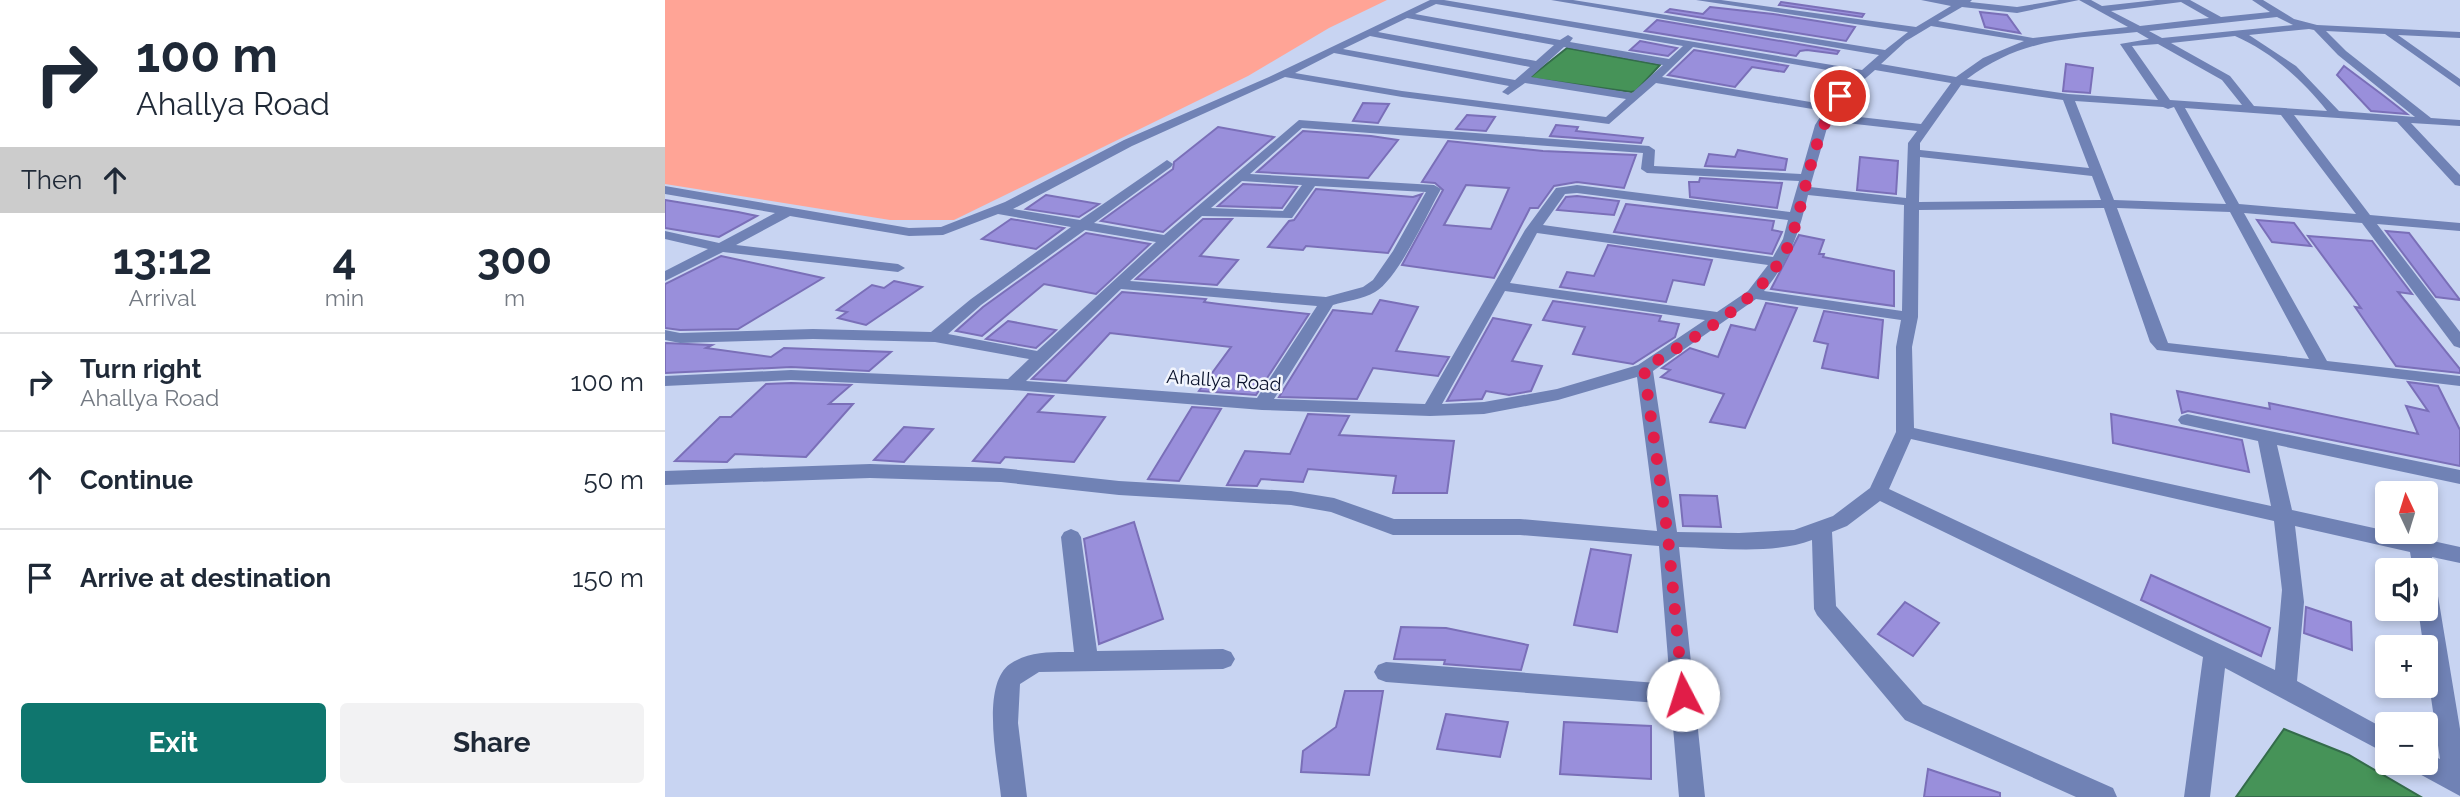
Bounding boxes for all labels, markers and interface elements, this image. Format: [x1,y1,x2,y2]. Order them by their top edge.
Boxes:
text: 100 m [136,26,278,83]
icon: right [21,28,112,119]
pin [1810,66,1870,126]
icon: arrive [1821,77,1859,115]
text: Ahallya Road [136,85,330,122]
icon: ahead [96,161,134,199]
text: Then [21,165,82,195]
text: 13:12 [113,235,212,284]
text: 4 [332,235,356,284]
text: 300 [477,235,552,284]
text: Arrival [129,284,196,311]
text: min [325,284,364,311]
text: m [504,284,525,311]
text: Turn right [80,354,201,384]
icon: right [21,363,59,401]
street label: Ahallya Road [1166,365,1282,395]
text: 100 m [571,367,644,397]
text: Ahallya Road [80,384,219,411]
icon: ahead [21,461,59,499]
text: Continue [80,465,193,495]
text: 50 m [583,465,644,495]
north arrow [2375,481,2438,544]
map controls [2375,481,2438,775]
button: sound [2375,558,2438,621]
icon: arrive [21,559,59,597]
text: Arrive at destination [80,563,331,593]
text: 150 m [572,563,644,593]
button: + [2375,635,2438,698]
position arrow [1646,658,1720,732]
button: Exit [21,703,326,783]
button: Share [340,703,644,783]
button: − [2375,712,2438,775]

